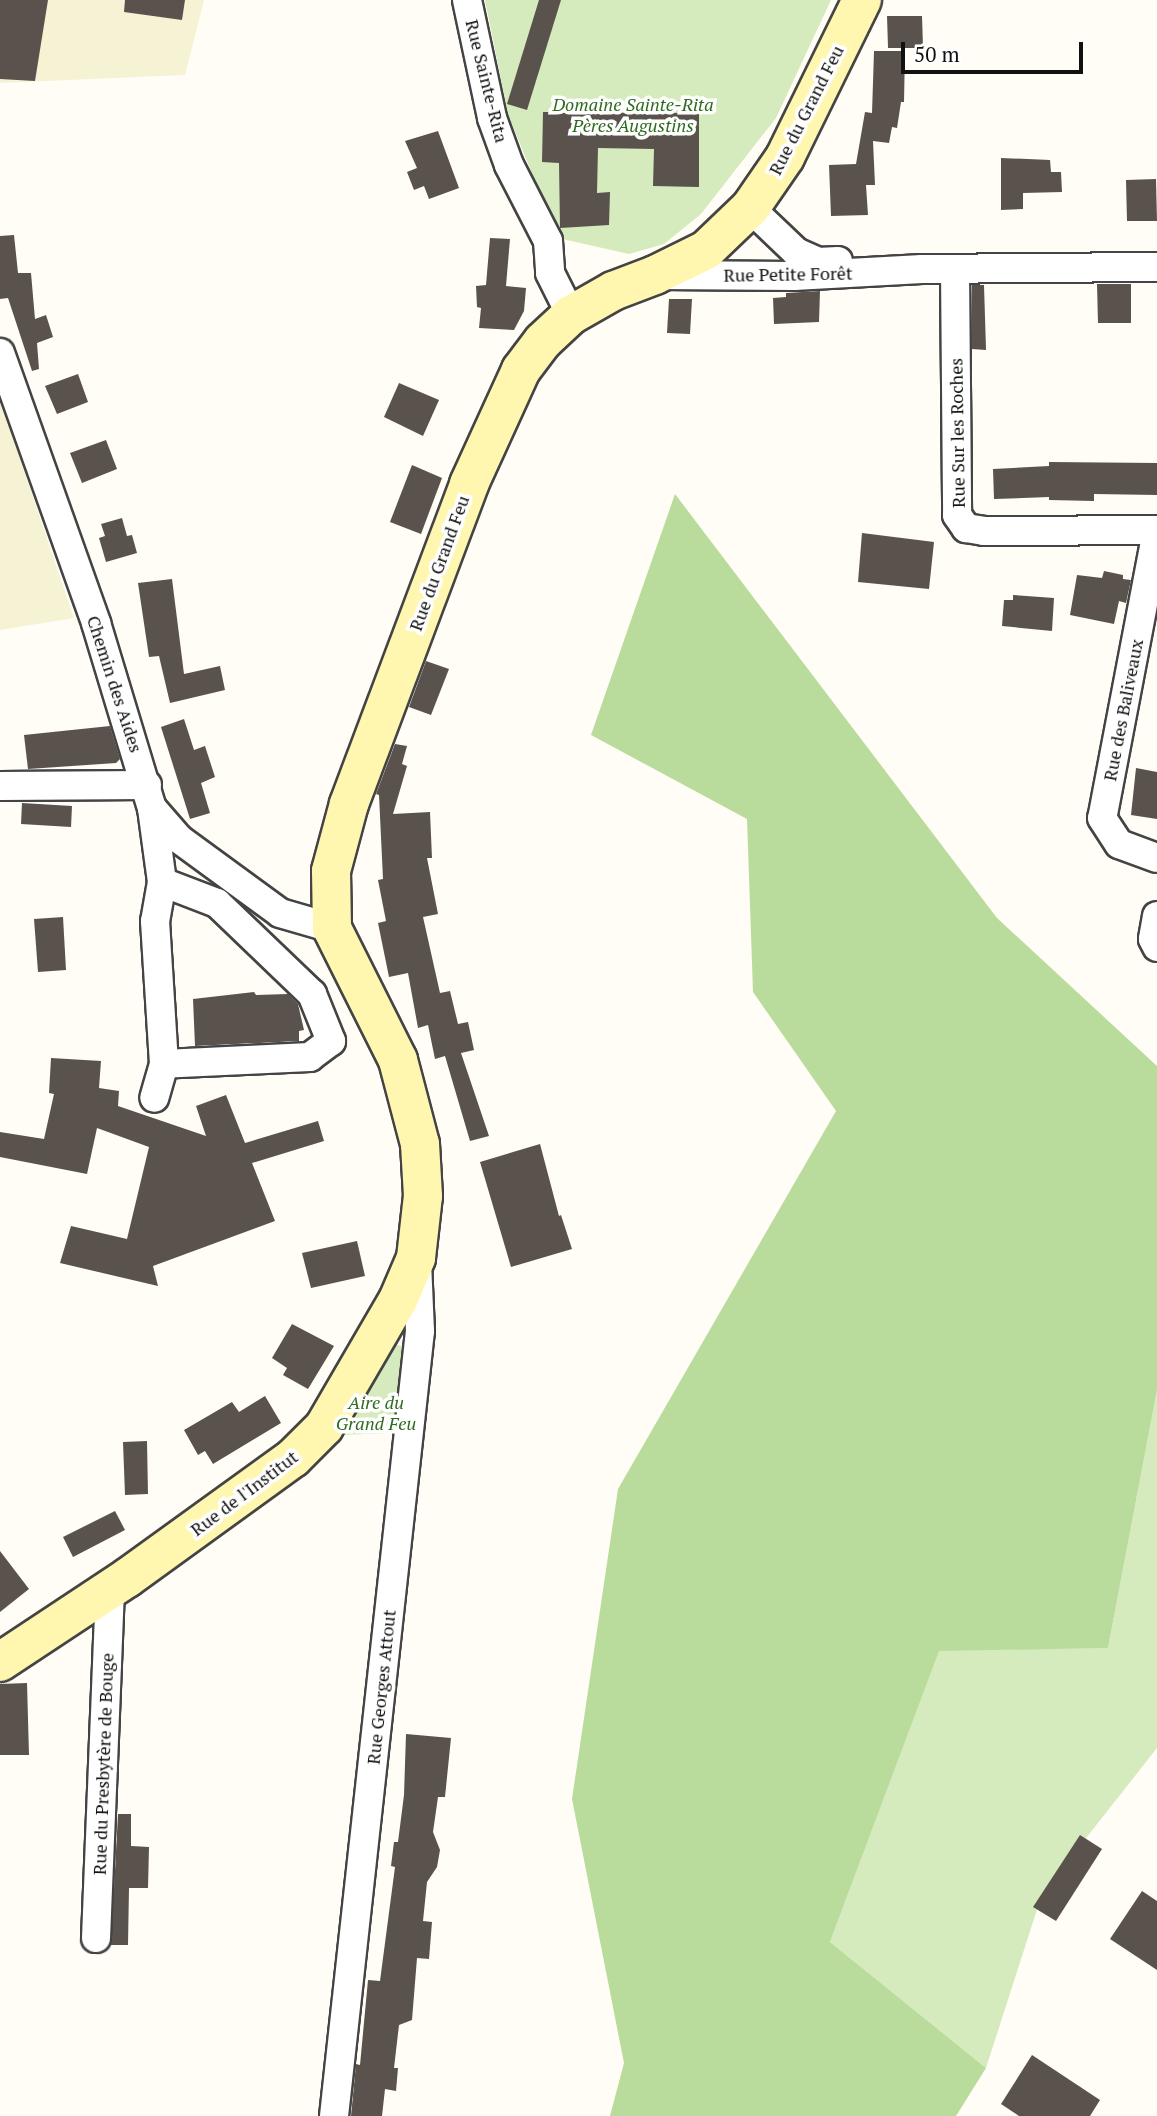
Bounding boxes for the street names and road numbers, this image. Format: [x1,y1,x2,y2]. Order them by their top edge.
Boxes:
street label: Rue Sainte-Rita [461,17,513,145]
street label: Rue du Grand Feu [764,42,848,178]
street label: Rue Petite Forêt [723,262,853,286]
street label: Rue Sur les Roches [945,358,969,508]
street label: Rue du Grand Feu [404,492,474,634]
street label: Chemin des Aides [83,613,147,755]
street label: Rue des Baliveaux [1099,637,1147,783]
street label: Rue de l'Institut [186,1446,302,1540]
street label: Rue Georges Attout [362,1608,400,1766]
street label: Rue du Presbytère de Bouge [88,1653,118,1875]

